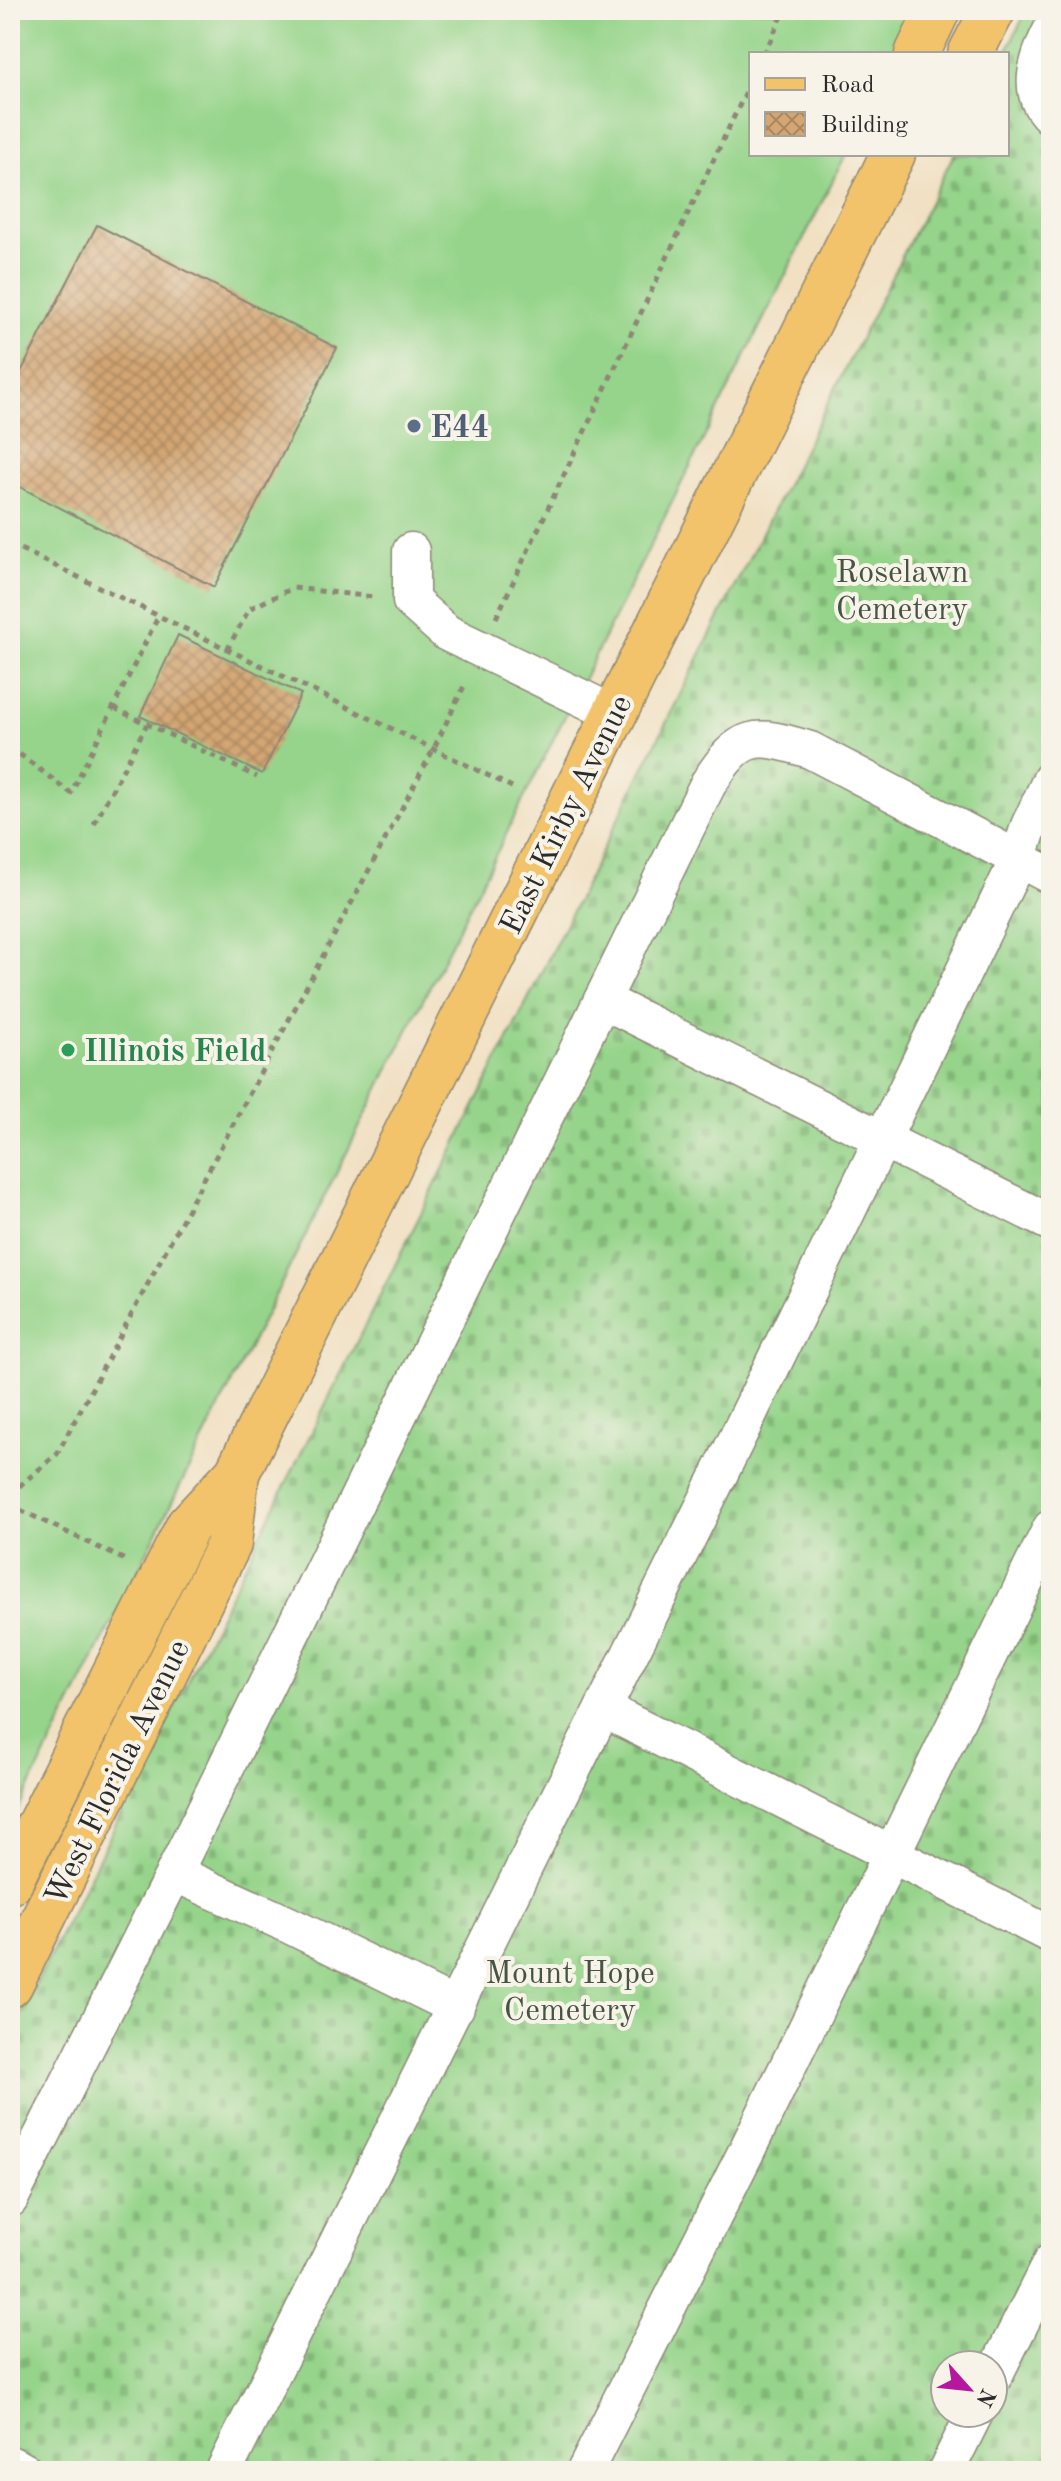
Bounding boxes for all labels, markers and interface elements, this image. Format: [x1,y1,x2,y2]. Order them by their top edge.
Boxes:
legend [749,52,1009,156]
text: Road [821,74,874,98]
text: Building [821,114,908,138]
place label: E44 [430,413,489,445]
marker: E44 [405,417,423,435]
park label: Roselawn Cemetery [835,558,969,627]
street label: East Kirby Avenue [496,691,639,940]
place label: Illinois Field [84,1037,266,1069]
marker: Illinois Field [59,1041,77,1059]
street label: West Florida Avenue [41,1636,197,1911]
park label: Mount Hope Cemetery [485,1959,655,2028]
north arrow [929,2349,1009,2429]
text: N [971,2385,999,2410]

